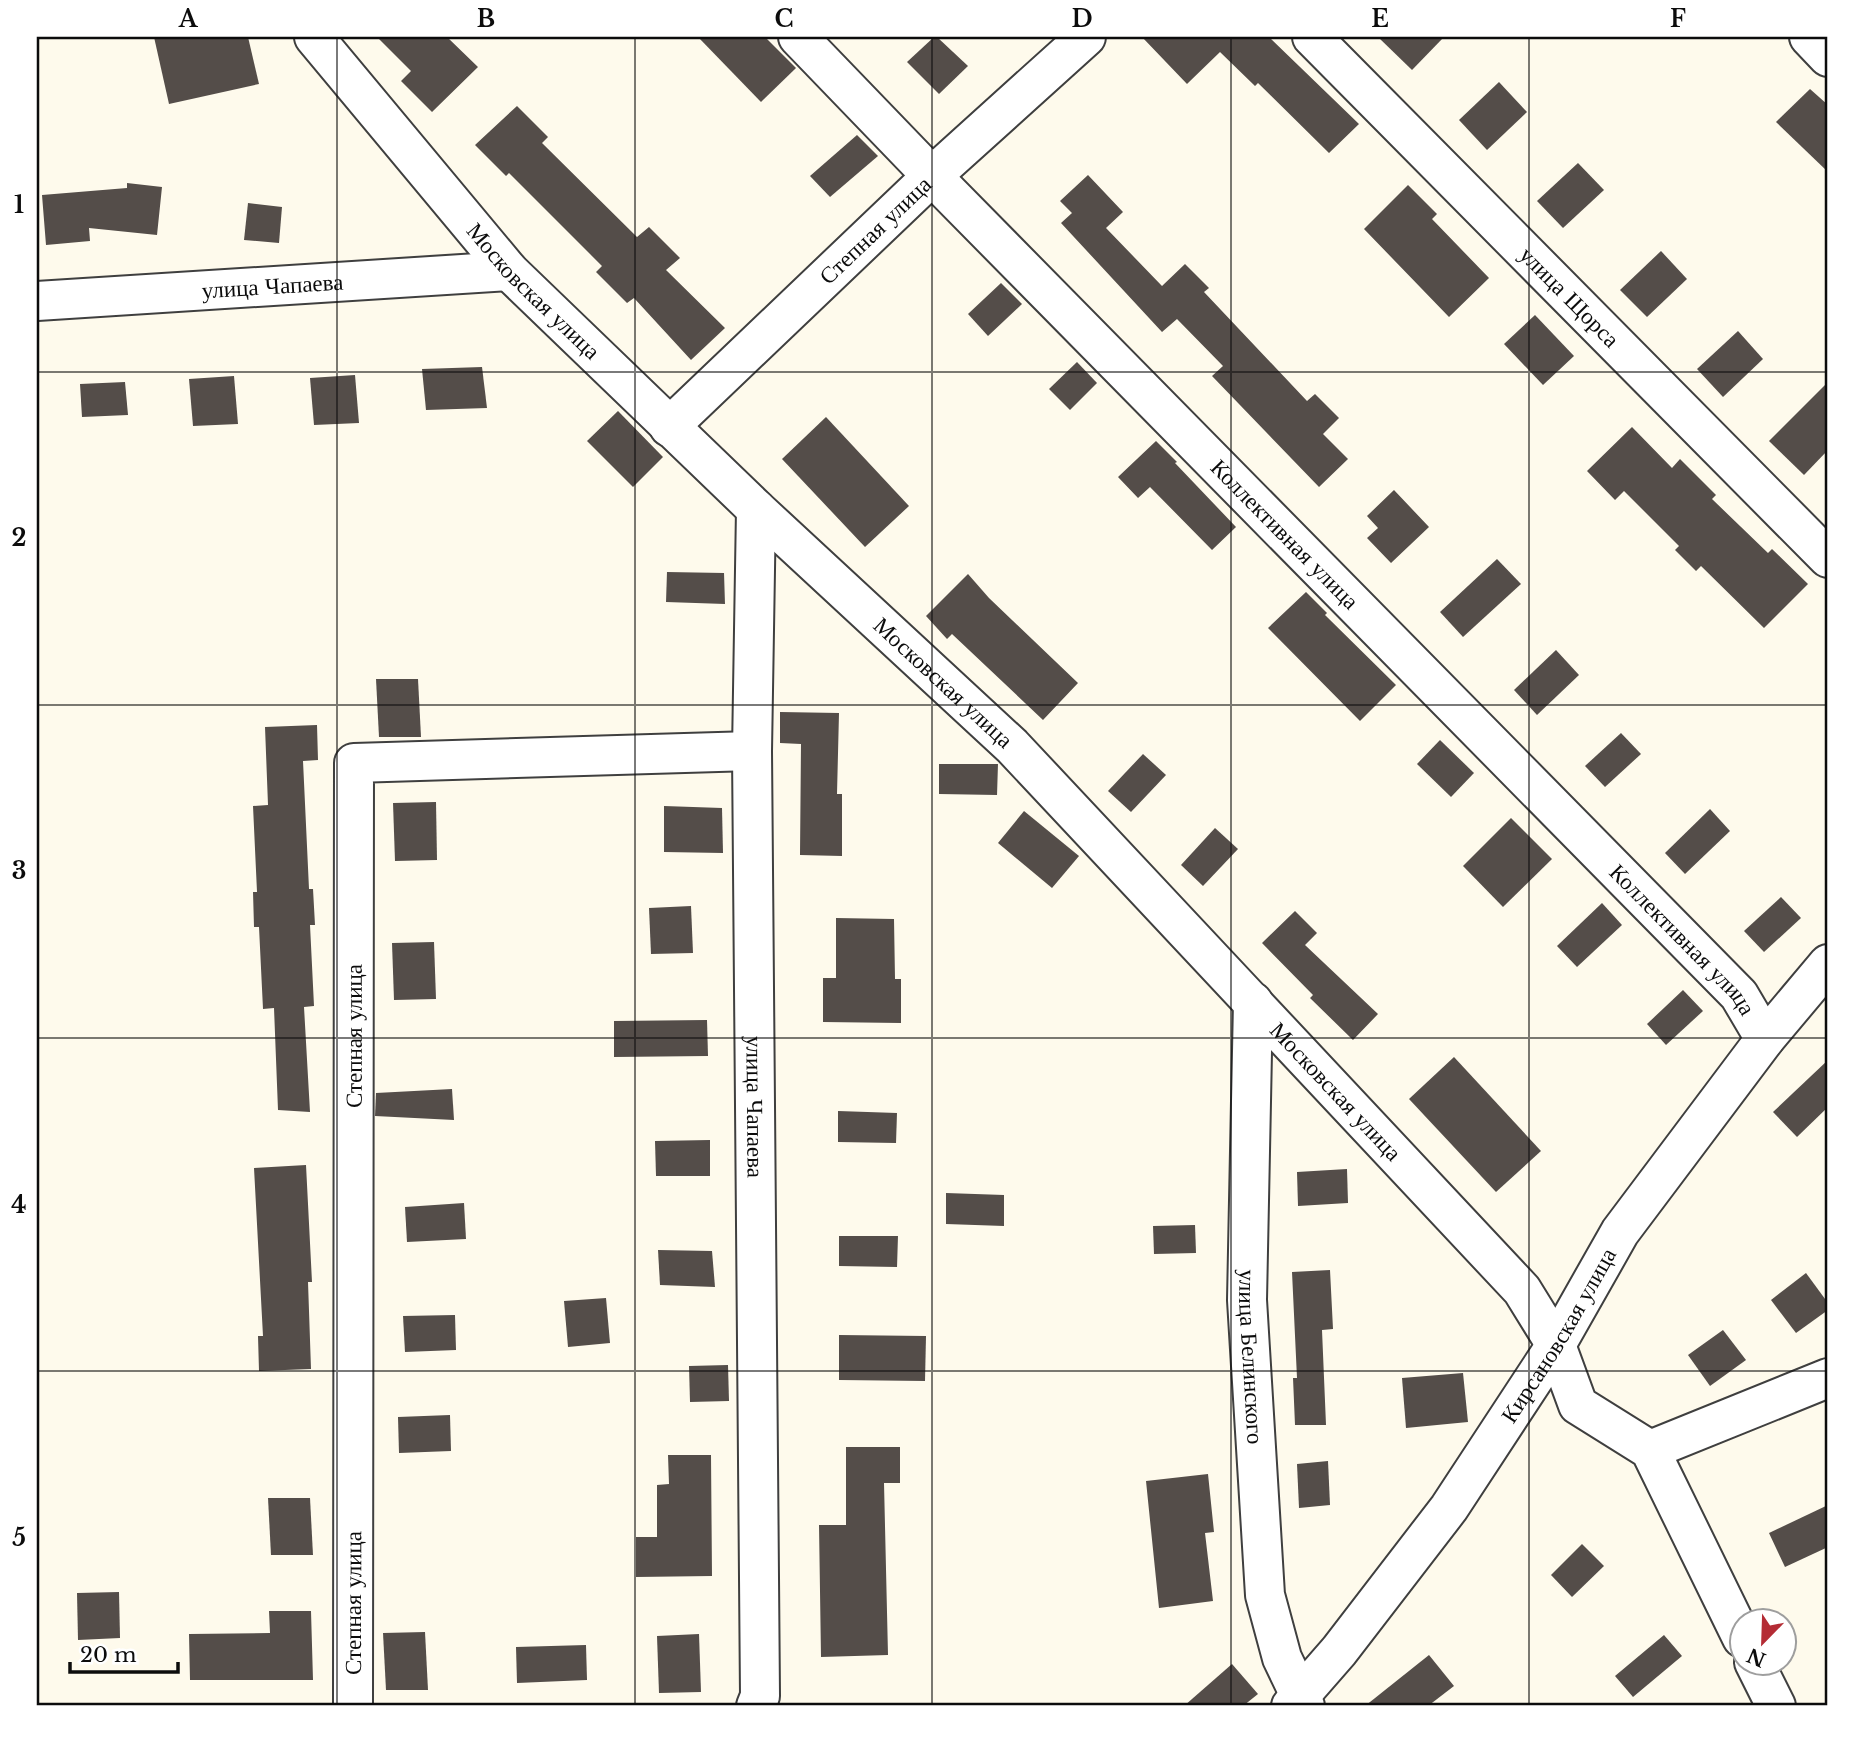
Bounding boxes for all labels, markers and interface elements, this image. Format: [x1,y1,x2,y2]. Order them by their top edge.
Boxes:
text: A [178,5,199,33]
text: B [477,5,495,33]
text: C [775,5,793,33]
text: D [1071,5,1093,33]
text: E [1371,5,1389,33]
text: F [1670,5,1686,33]
street label: Степная улица [813,170,937,290]
text: 1 [14,191,24,219]
street label: Московская улица [461,217,606,365]
street label: улица Щорса [1514,241,1625,353]
street label: улица Чапаева [201,268,344,305]
street label: Коллективная улица [1205,453,1365,615]
text: 2 [12,524,26,552]
street label: Московская улица [868,611,1019,754]
text: 3 [12,857,26,885]
street label: Коллективная улица [1604,858,1762,1020]
street label: Степная улица [340,964,368,1108]
street label: Московская улица [1264,1016,1408,1167]
street label: улица Чапаева [740,1036,770,1178]
text: 4 [11,1191,27,1219]
street label: Кирсановская улица [1495,1243,1622,1428]
street label: улица Белинского [1233,1269,1270,1445]
text: 5 [12,1524,26,1552]
street label: Степная улица [339,1531,367,1675]
north arrow [1728,1606,1798,1676]
scale bar [70,1631,178,1675]
text: 20 m [80,1642,137,1668]
text: N [1744,1643,1769,1671]

